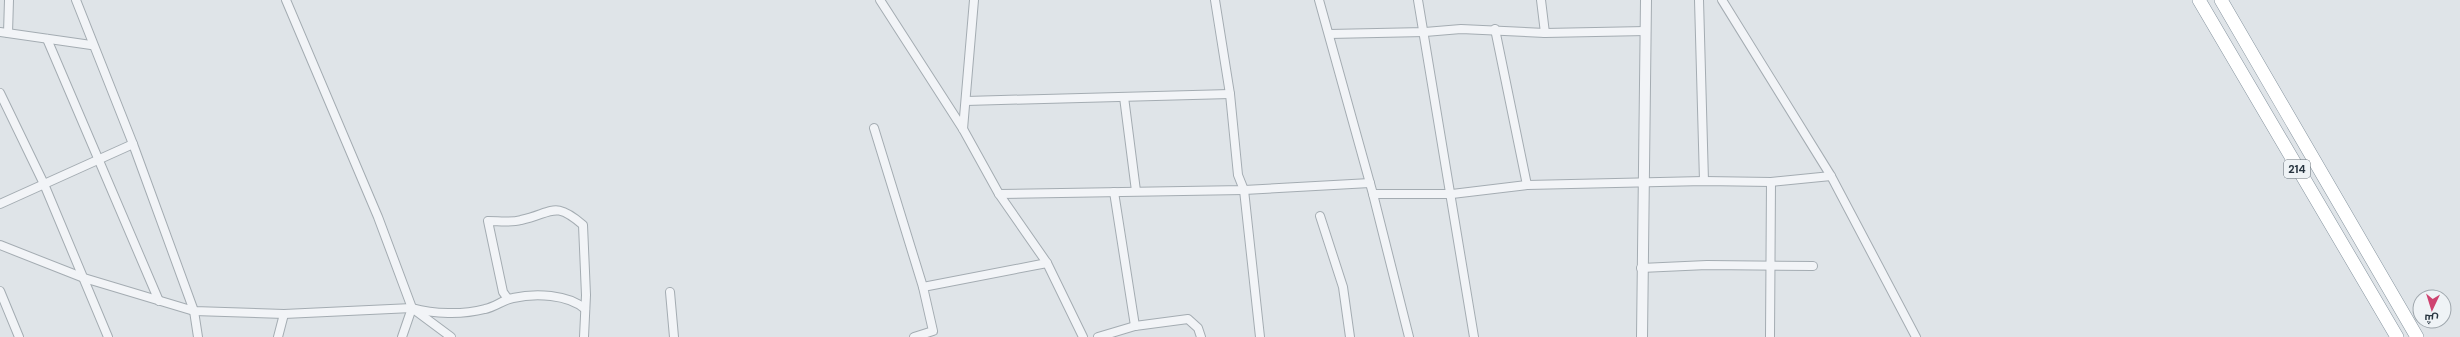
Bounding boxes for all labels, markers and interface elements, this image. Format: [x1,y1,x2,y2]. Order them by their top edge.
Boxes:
road number: 214 [2284,160,2310,178]
north arrow [2412,289,2452,329]
text: ش [2424,312,2439,326]

